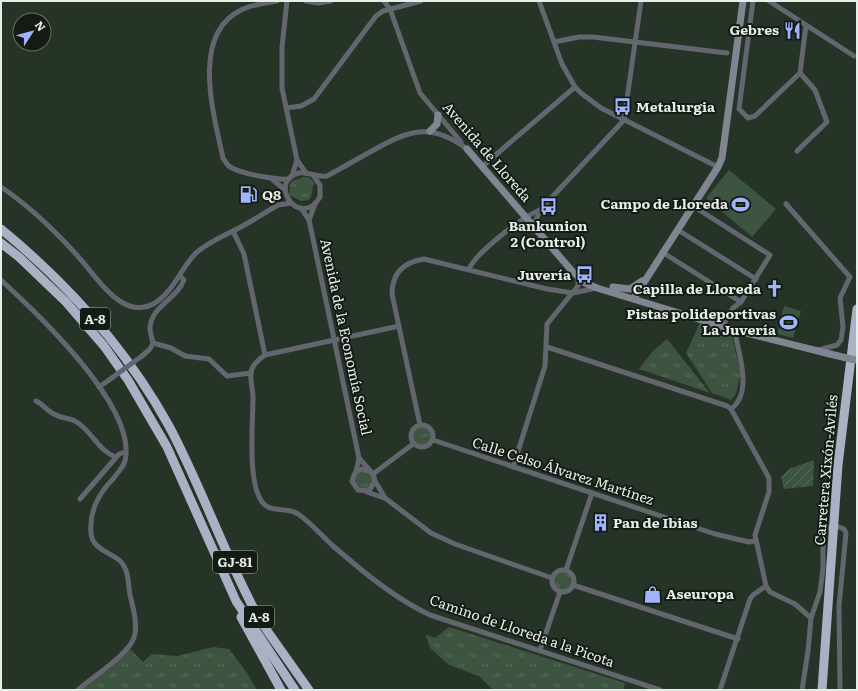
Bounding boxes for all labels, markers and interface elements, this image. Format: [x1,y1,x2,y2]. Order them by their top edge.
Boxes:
north arrow [12,12,52,52]
text: N [32,17,50,34]
place label: Gebres [729,19,779,39]
restaurant icon: Gebres [782,20,802,40]
place label: Metalurgia [636,96,716,116]
street label: Avenida de Lloreda [439,97,537,206]
bus stop icon: Metalurgia [613,97,633,117]
place label: Q8 [262,184,281,204]
fuel station icon: Q8 [239,185,259,205]
place label: Campo de Lloreda [601,193,729,213]
sports icon: Campo de Lloreda [731,194,751,214]
bus stop icon: Bankunion 2 (Control) [538,196,558,216]
place label: Bankunion 2 (Control) [508,215,588,251]
street label: Avenida de la Economía Social [316,237,378,437]
place label: Juvería [517,264,572,284]
bus stop icon: Juvería [574,265,594,285]
place label: Capilla de Lloreda [633,278,762,298]
church icon: Capilla de Lloreda [764,279,784,299]
place label: Pistas polideportivas La Juvería [626,303,777,339]
road number: A-8 [80,308,110,330]
sports icon: Pistas polideportivas La Juvería [779,312,799,332]
street label: Carretera Xixón-Avilés [808,394,842,546]
street label: Calle Celso Álvarez Martínez [470,431,657,509]
place label: Pan de Ibias [613,512,697,532]
building icon: Pan de Ibias [590,513,610,533]
road number: GJ-81 [213,551,257,573]
place label: Aseuropa [666,583,735,603]
shop icon: Aseuropa [643,584,663,604]
street label: Camino de Lloreda a la Picota [427,589,618,671]
road number: A-8 [244,606,274,628]

